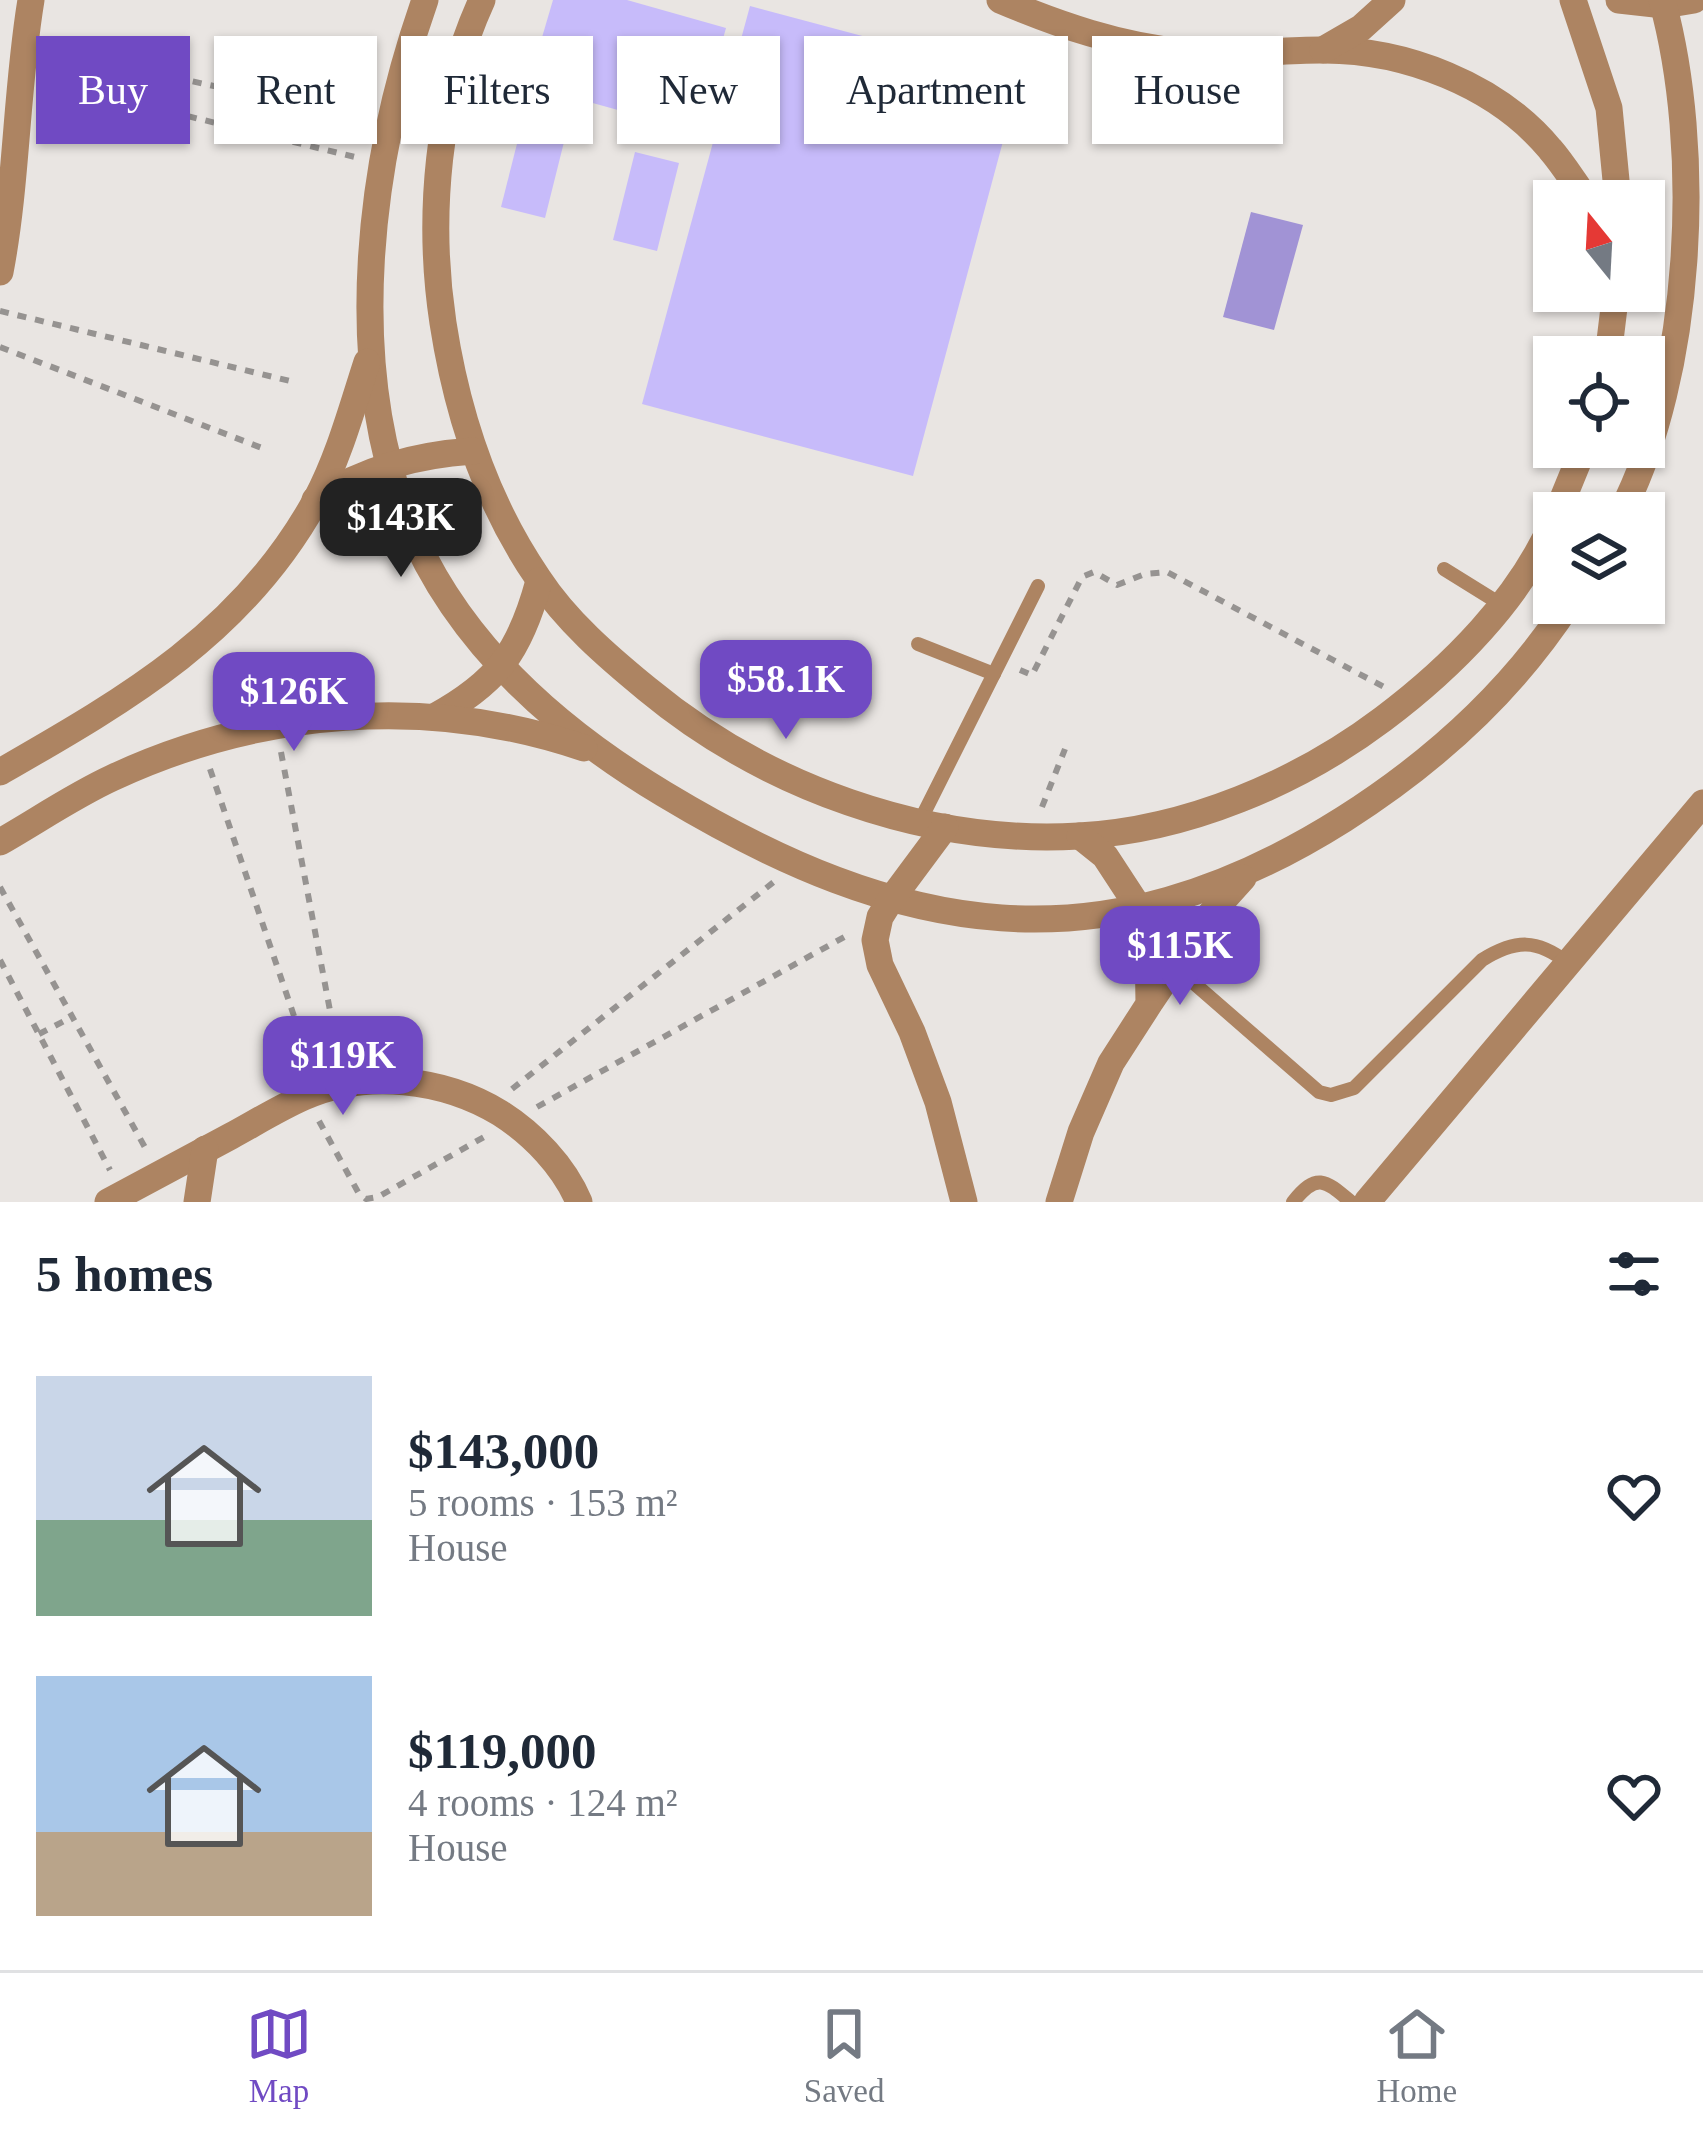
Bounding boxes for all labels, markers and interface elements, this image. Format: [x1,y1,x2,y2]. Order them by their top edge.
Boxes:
chip: Buy [36,36,190,144]
chip: Rent [214,36,377,144]
chip: Filters [401,36,593,144]
chip: New [617,36,780,144]
chip: Apartment [804,36,1068,144]
chip: House [1092,36,1283,144]
north arrow [1533,180,1665,312]
map controls [1533,180,1665,624]
button: locate [1533,336,1665,468]
pin: $143K [317,478,485,580]
button: layers [1533,492,1665,624]
text: $143K [347,495,455,538]
pin: $58.1K [688,640,884,742]
pin: $126K [210,652,378,754]
text: $58.1K [727,657,845,700]
text: $126K [240,669,348,712]
pin: $115K [1096,906,1264,1008]
text: $115K [1127,923,1233,966]
pin: $119K [259,1016,427,1118]
text: $119K [290,1033,396,1076]
icon: filters [1601,1241,1667,1307]
text: 5 homes [36,1246,213,1302]
text: $143,000 [408,1423,599,1479]
icon: home [132,1424,276,1568]
icon: heart [1601,1463,1667,1529]
text: 5 rooms · 153 m² [408,1481,678,1524]
text: House [408,1526,508,1569]
text: $119,000 [408,1723,596,1779]
icon: home [132,1724,276,1868]
icon: heart [1601,1763,1667,1829]
text: 4 rooms · 124 m² [408,1781,678,1824]
text: House [408,1826,508,1869]
tab: Map [246,2001,312,2110]
tab: Saved [804,2001,884,2110]
tab: Home [1376,2001,1457,2110]

